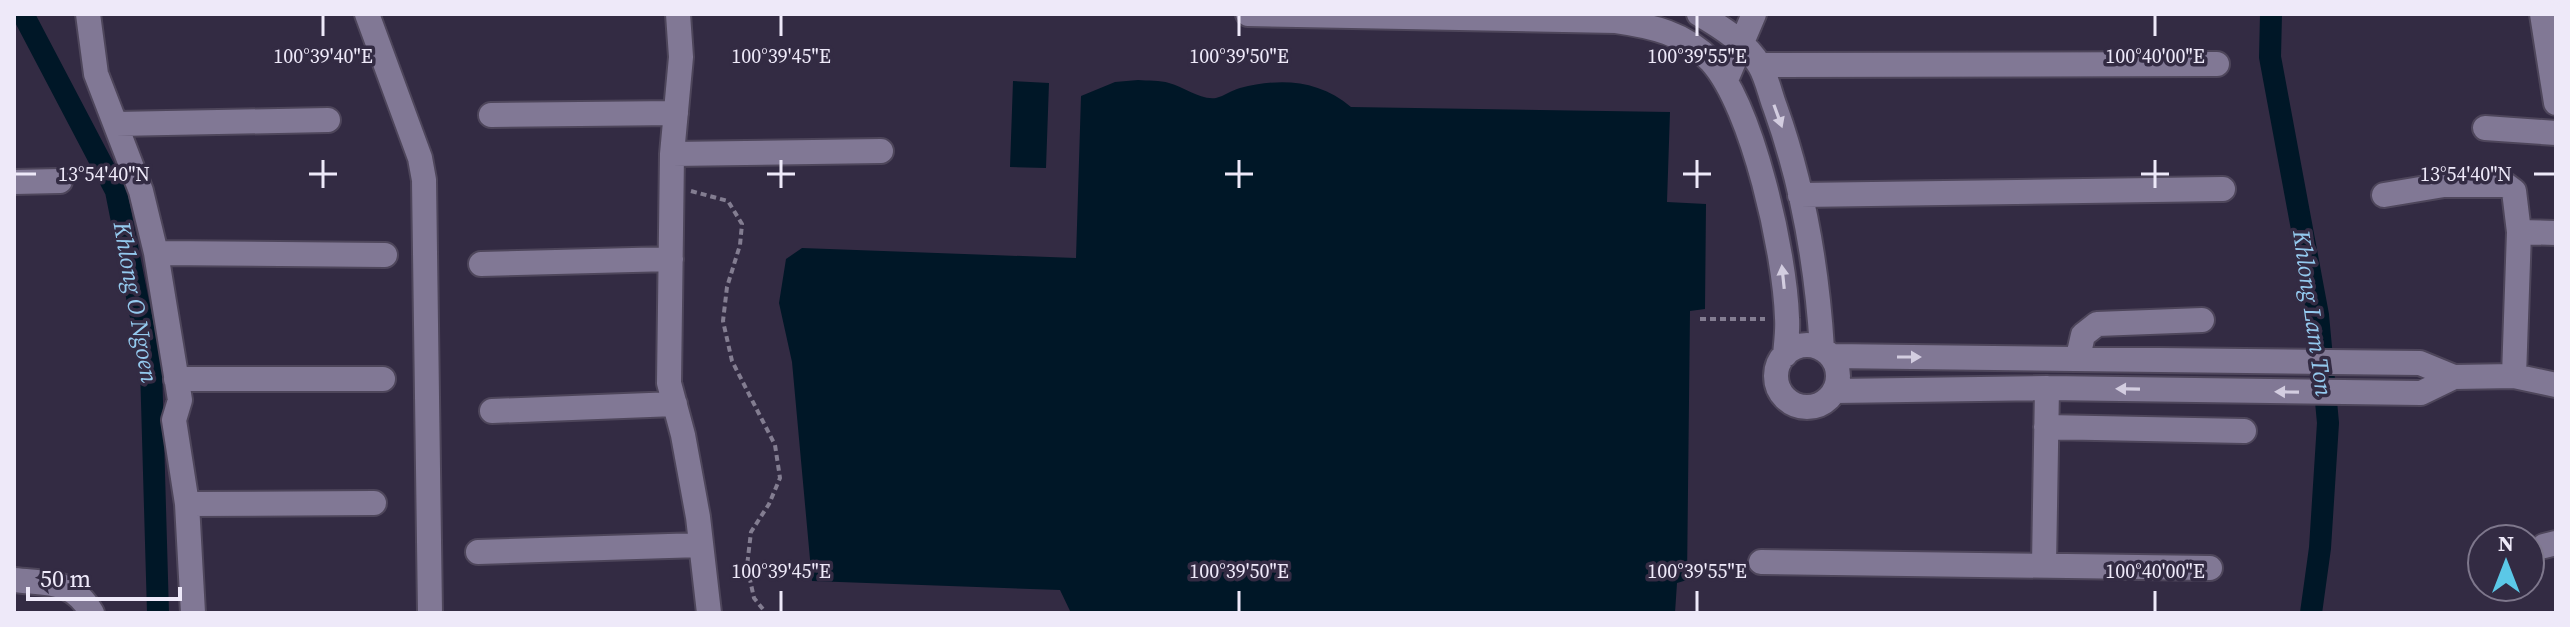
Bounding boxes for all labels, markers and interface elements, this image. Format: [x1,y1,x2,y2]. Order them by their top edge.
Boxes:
text: 100°39'40"E [273,42,373,70]
text: 100°39'45"E [731,42,831,70]
text: 100°39'50"E [1189,42,1289,70]
text: 100°39'55"E [1647,42,1747,70]
text: 100°40'00"E [2105,42,2205,70]
one-way arrow [1773,104,1785,128]
text: 13°54'40"N [58,160,150,188]
text: 13°54'40"N [2420,160,2512,188]
water label: Khlong O Ngoen [105,218,166,386]
water label: Khlong Lam Ton [2285,227,2341,399]
one-way arrow [1777,264,1790,289]
one-way arrow [1897,351,1922,363]
one-way arrow [2115,383,2140,395]
one-way arrow [2274,385,2299,398]
north arrow [2466,523,2546,603]
text: N [2498,528,2514,558]
scale bar [28,551,180,601]
text: 100°39'45"E [731,557,831,585]
text: 100°39'50"E [1189,557,1289,585]
text: 100°39'55"E [1647,557,1747,585]
text: 100°40'00"E [2105,557,2205,585]
text: 50 m [40,562,91,595]

